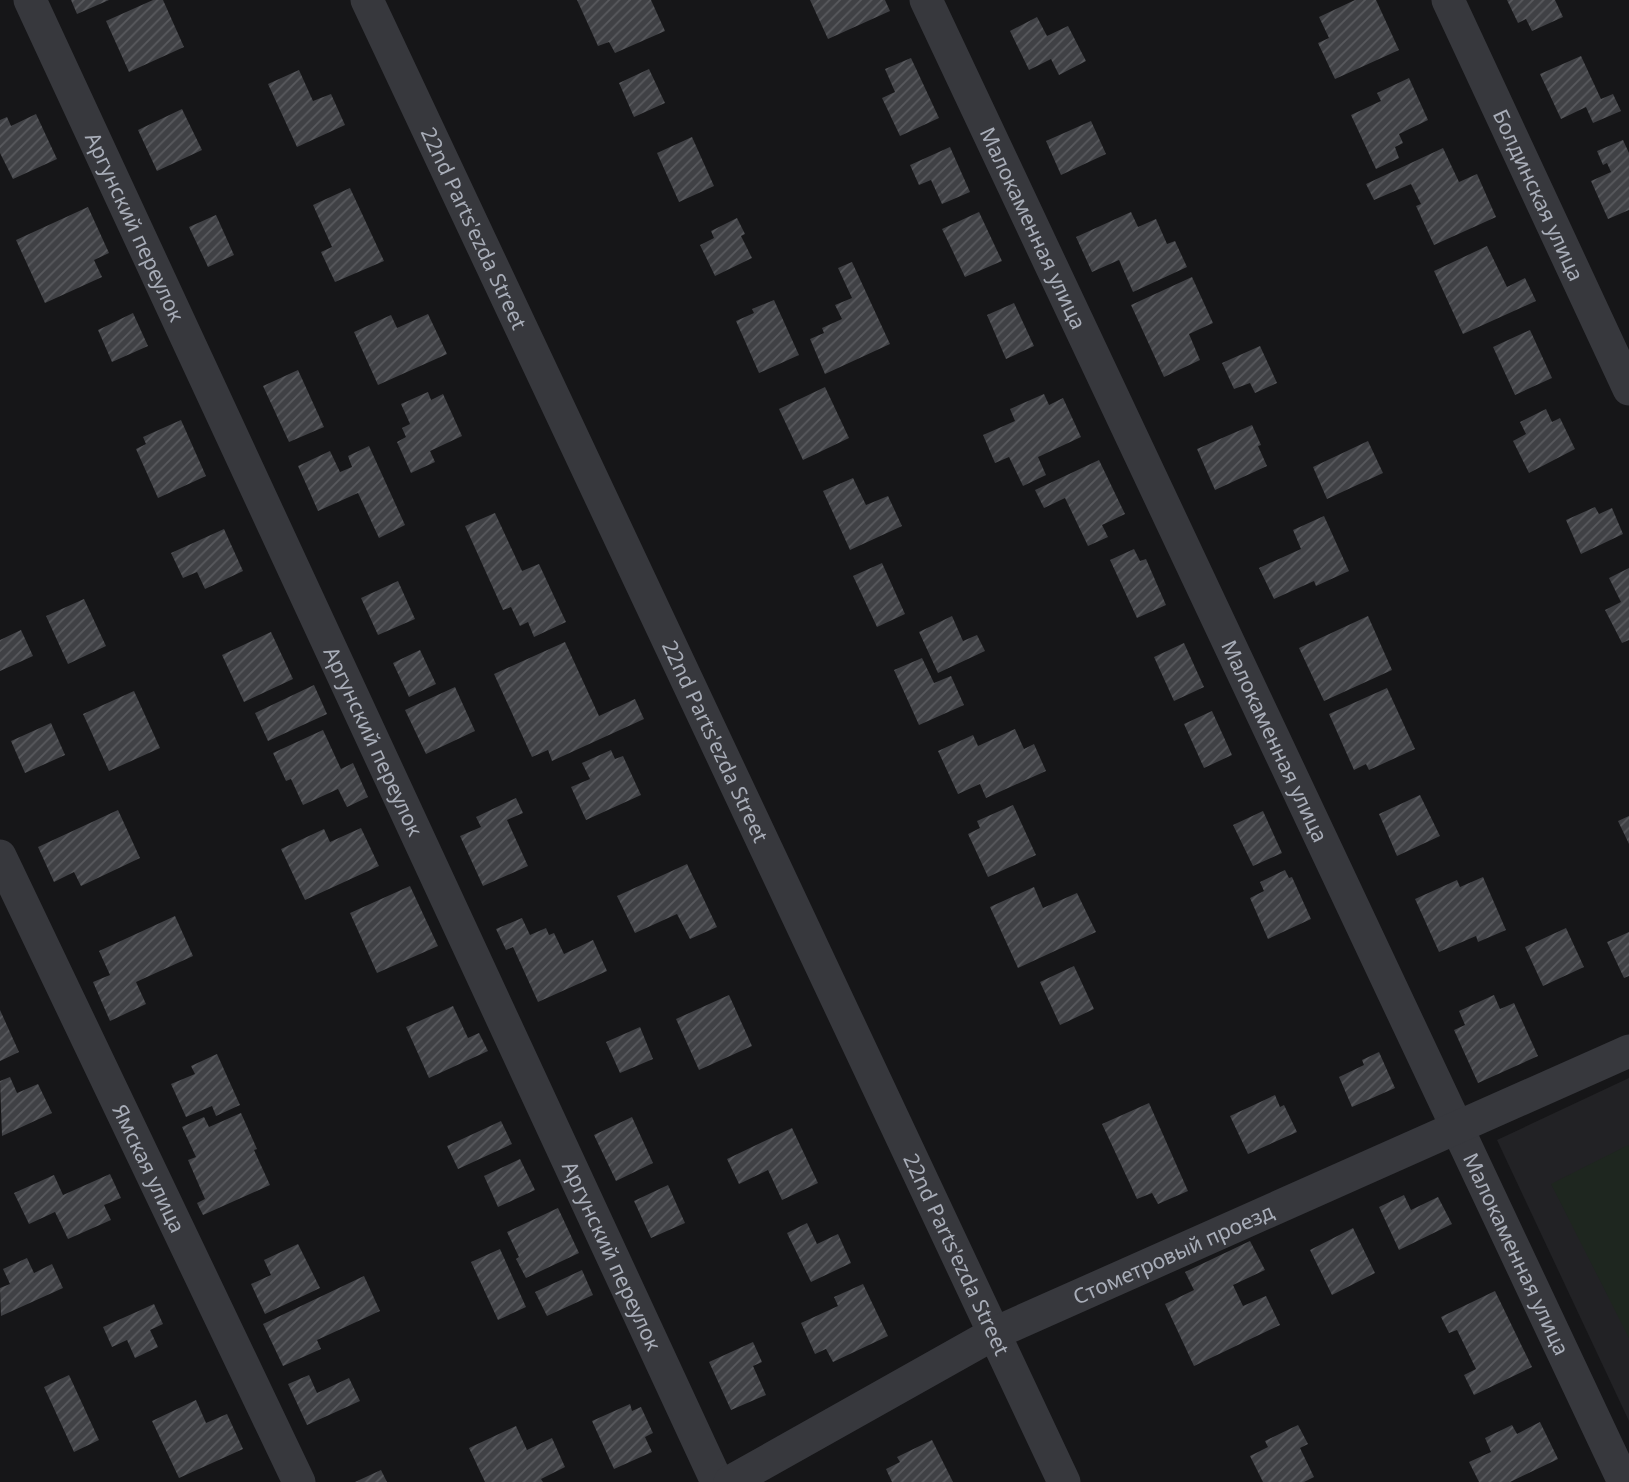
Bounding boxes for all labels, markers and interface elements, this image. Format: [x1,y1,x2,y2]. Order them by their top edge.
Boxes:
street label: Болдинская улица [1487,105,1591,285]
street label: 22nd Parts'ezda Street [415,122,534,334]
street label: Малокаменная улица [974,122,1093,334]
street label: Аргунский переулок [79,128,191,326]
street label: Малокаменная улица [1215,635,1335,847]
street label: 22nd Parts'ezda Street [656,636,775,847]
street label: Аргунский переулок [318,642,430,840]
street label: Ямская улица [106,1099,192,1237]
street label: Малокаменная улица [1457,1148,1576,1360]
street label: 22nd Parts'ezda Street [897,1149,1017,1360]
street label: Аргунский переулок [556,1156,668,1355]
street label: Стометровый проезд [1068,1197,1278,1311]

